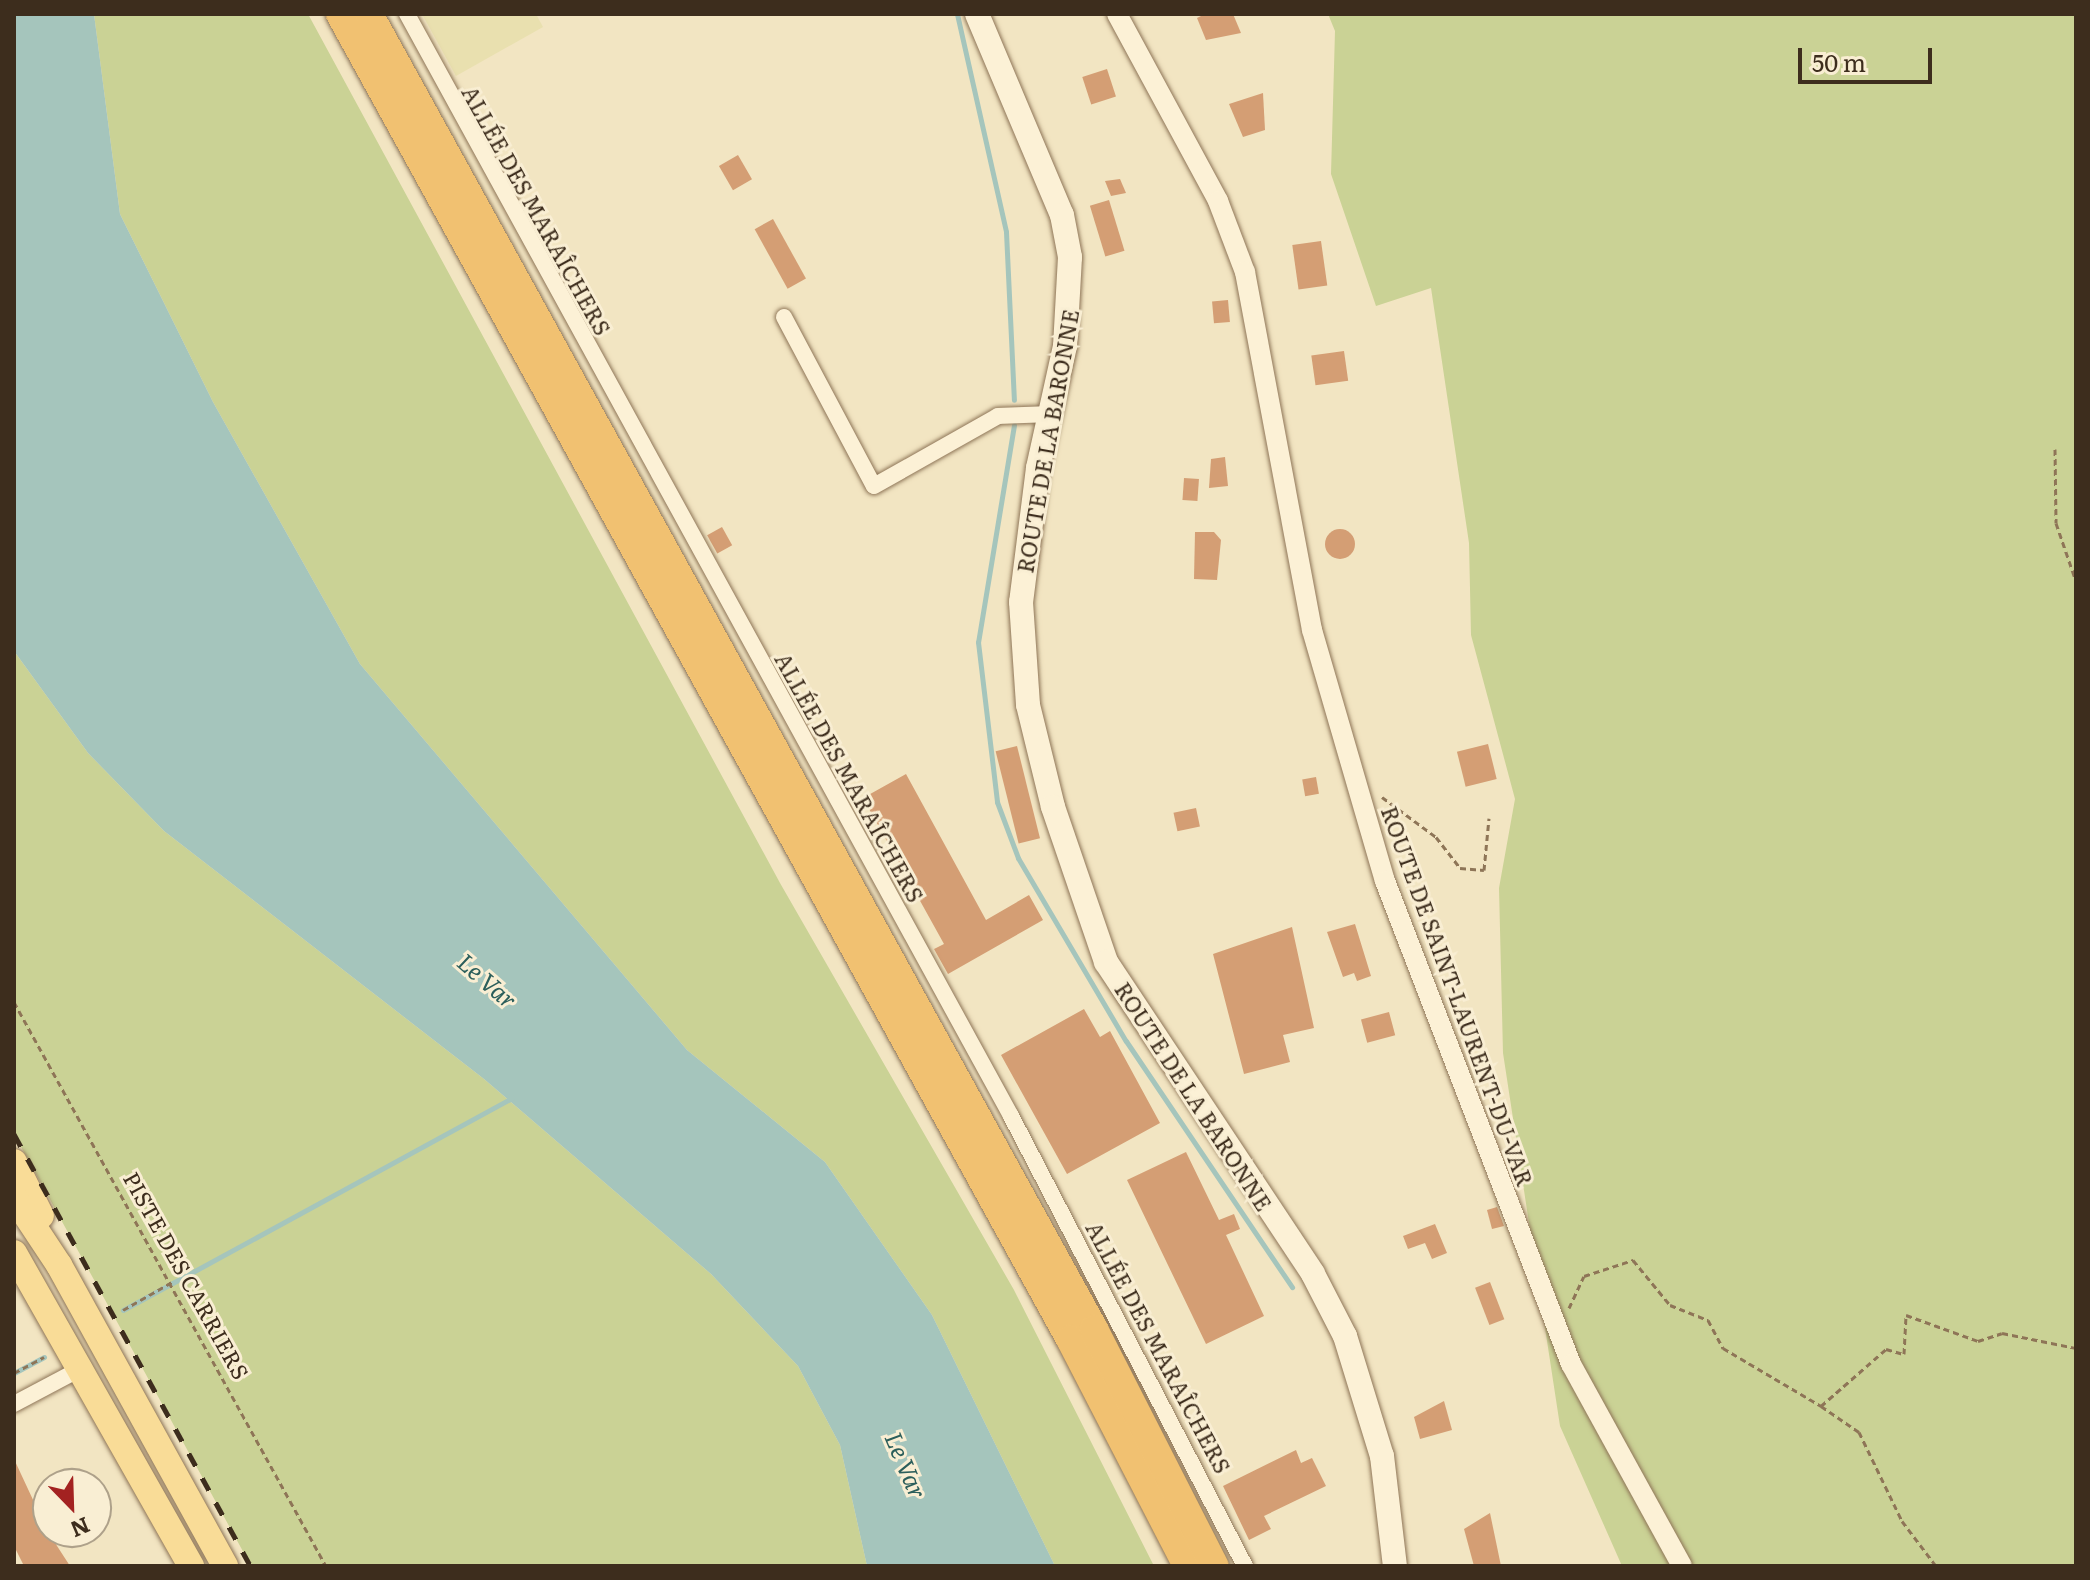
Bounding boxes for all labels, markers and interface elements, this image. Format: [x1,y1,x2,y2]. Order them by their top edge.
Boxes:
scale bar [1802,32,1936,82]
text: 50 m [1812,44,1866,79]
street label: ALLÉE DES MARAÎCHERS [457,81,617,339]
street label: ROUTE DE LA BARONNE [1011,307,1083,575]
street label: ALLÉE DES MARAÎCHERS [770,648,930,906]
street label: ROUTE DE SAINT-LAURENT-DU-VAR [1377,802,1539,1190]
water label: Le Var [452,946,524,1014]
street label: ROUTE DE LA BARONNE [1110,977,1278,1215]
street label: PISTE DES CARRIERS [119,1167,255,1383]
street label: ALLÉE DES MARAÎCHERS [1081,1217,1237,1477]
water label: Le Var [880,1427,934,1503]
north arrow [32,1468,112,1548]
text: N [66,1510,96,1548]

